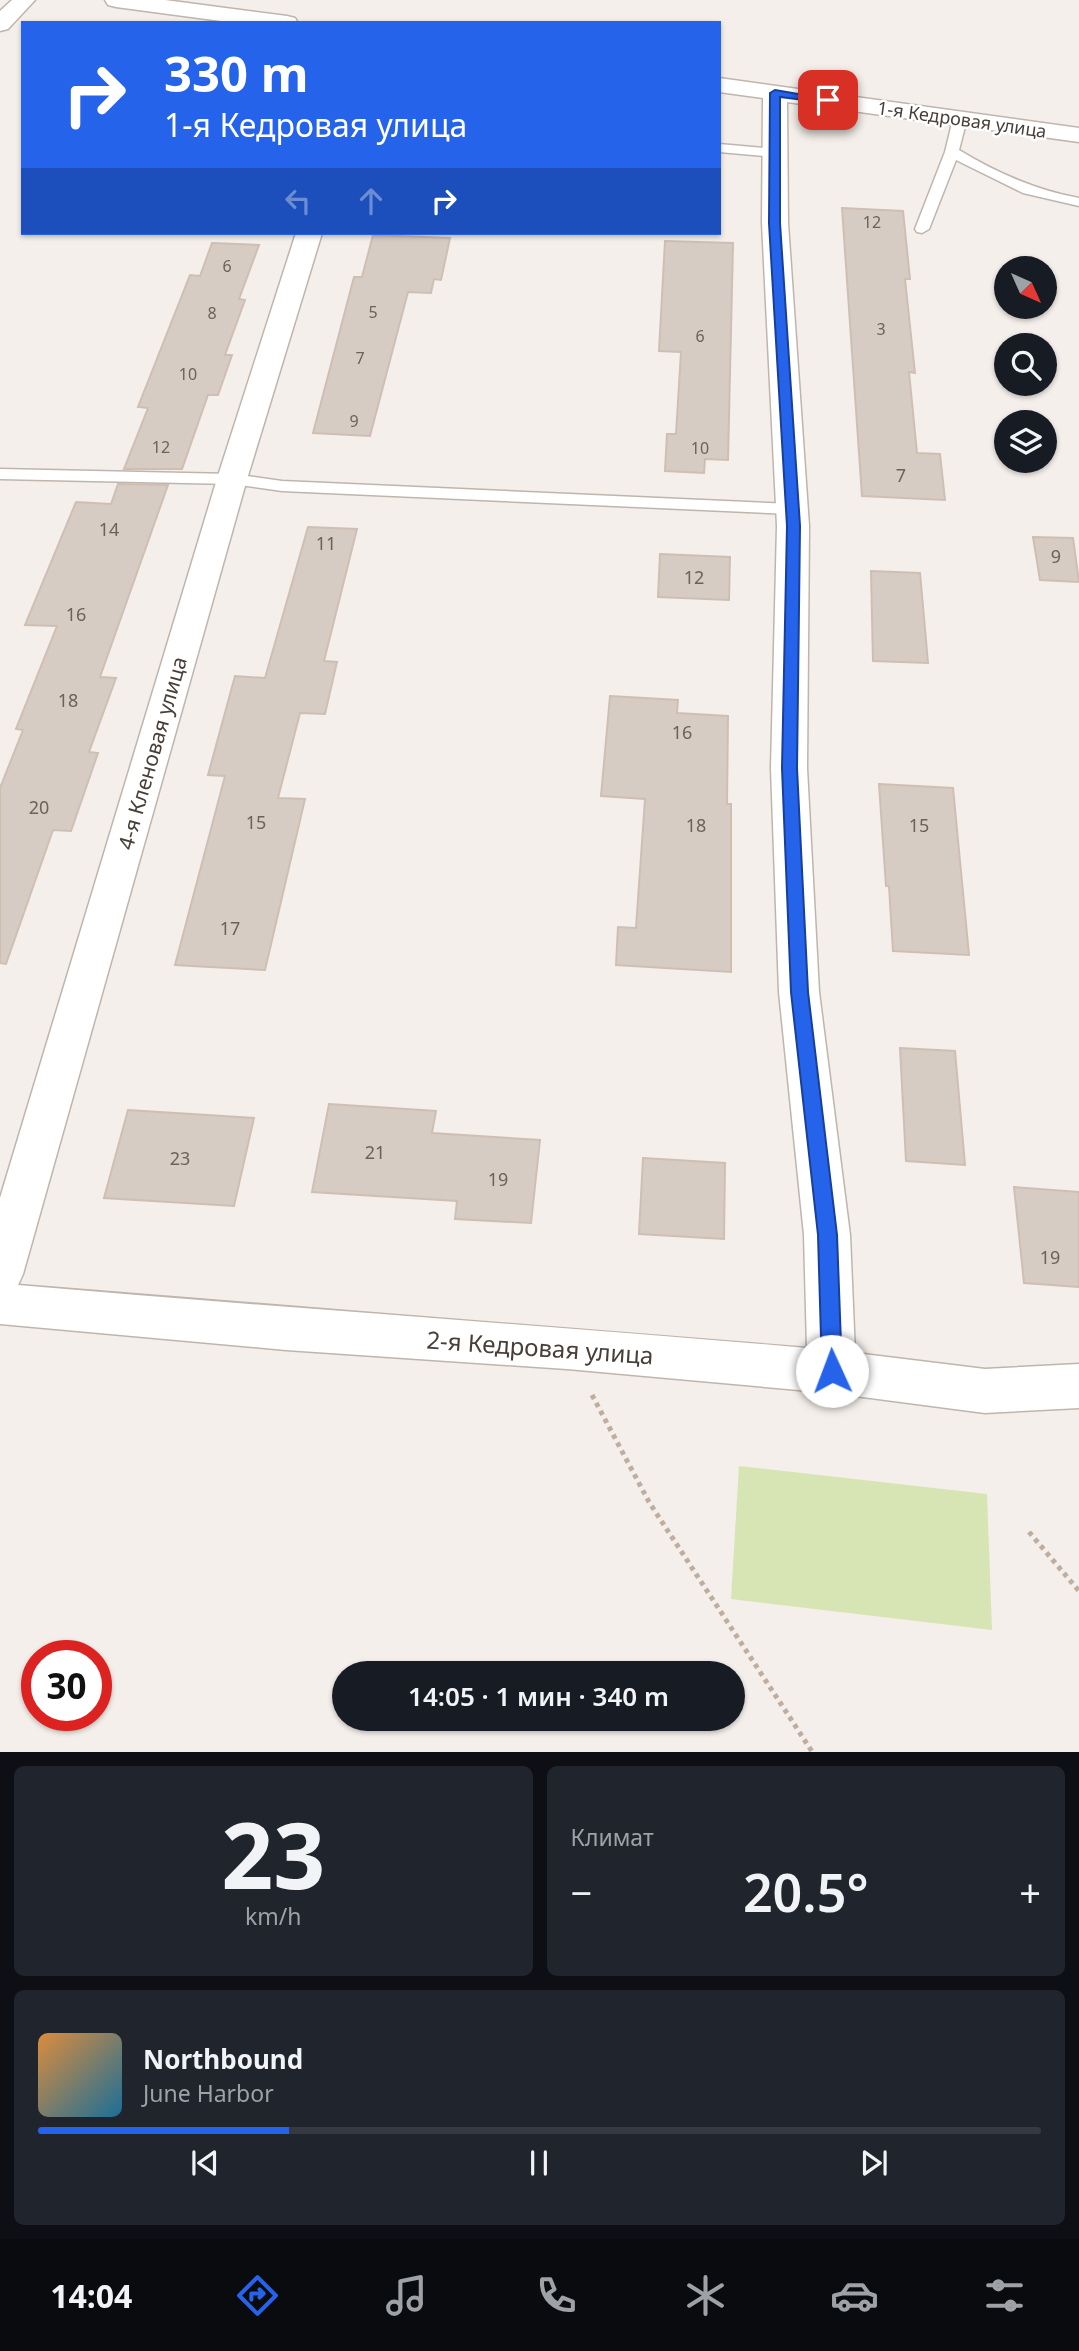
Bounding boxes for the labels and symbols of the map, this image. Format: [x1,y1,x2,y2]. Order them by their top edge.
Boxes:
pin [798,70,858,130]
street label: 1-я Кедровая улица [876,95,1048,143]
house number: 12 [863,211,881,233]
house number: 6 [222,255,232,277]
north arrow [994,256,1057,318]
house number: 5 [368,301,378,323]
house number: 8 [207,302,217,324]
house number: 3 [876,318,886,340]
house number: 6 [695,325,705,347]
house number: 7 [355,347,365,369]
house number: 10 [179,363,197,385]
house number: 9 [349,410,359,432]
house number: 12 [152,436,170,458]
house number: 10 [691,437,709,459]
house number: 7 [896,463,906,487]
house number: 14 [99,517,119,541]
house number: 11 [316,531,336,555]
house number: 9 [1051,544,1061,568]
house number: 12 [684,565,704,589]
house number: 16 [66,602,86,626]
street label: 4-я Кленовая улица [111,653,193,853]
house number: 18 [58,688,78,712]
house number: 16 [672,720,692,744]
house number: 20 [29,795,49,819]
house number: 15 [246,810,266,834]
house number: 18 [686,813,706,837]
house number: 15 [909,813,929,837]
house number: 17 [220,916,240,940]
house number: 21 [365,1140,385,1164]
house number: 23 [170,1146,190,1170]
house number: 19 [488,1167,508,1191]
house number: 19 [1040,1245,1060,1269]
street label: 2-я Кедровая улица [425,1323,655,1371]
position arrow [795,1334,869,1408]
speed limit sign: 30 [21,1640,112,1731]

